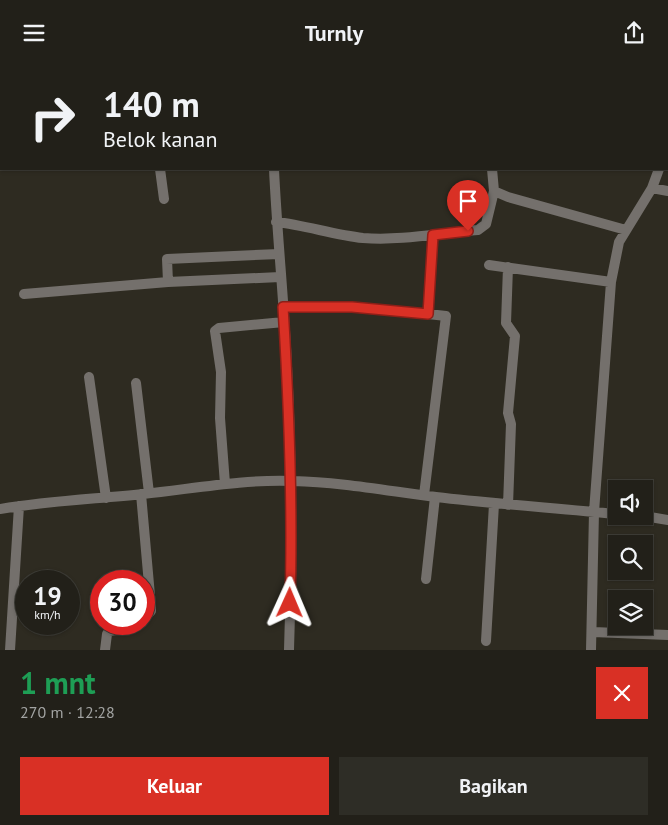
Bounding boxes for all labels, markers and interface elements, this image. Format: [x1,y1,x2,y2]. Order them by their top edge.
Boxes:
icon: menu [20,19,48,47]
text: Turnly [305,19,363,47]
icon: share [620,19,648,47]
text: 140 m [103,81,200,127]
icon: right [20,85,85,150]
text: Belok kanan [103,125,217,153]
pin [447,180,489,231]
icon: arrive [454,187,482,215]
map controls [608,480,653,635]
button: sound [608,480,653,525]
button: search [608,535,653,580]
speed limit sign: 30 [90,570,155,635]
position arrow [263,576,315,628]
text: 19 [33,580,62,612]
button: layers [608,590,653,635]
text: km/h [34,607,61,622]
text: 1 mnt [20,663,96,702]
button: close [596,667,648,719]
text: 270 m · 12:28 [20,702,115,722]
button: Keluar [20,757,329,815]
button: Bagikan [339,757,648,815]

